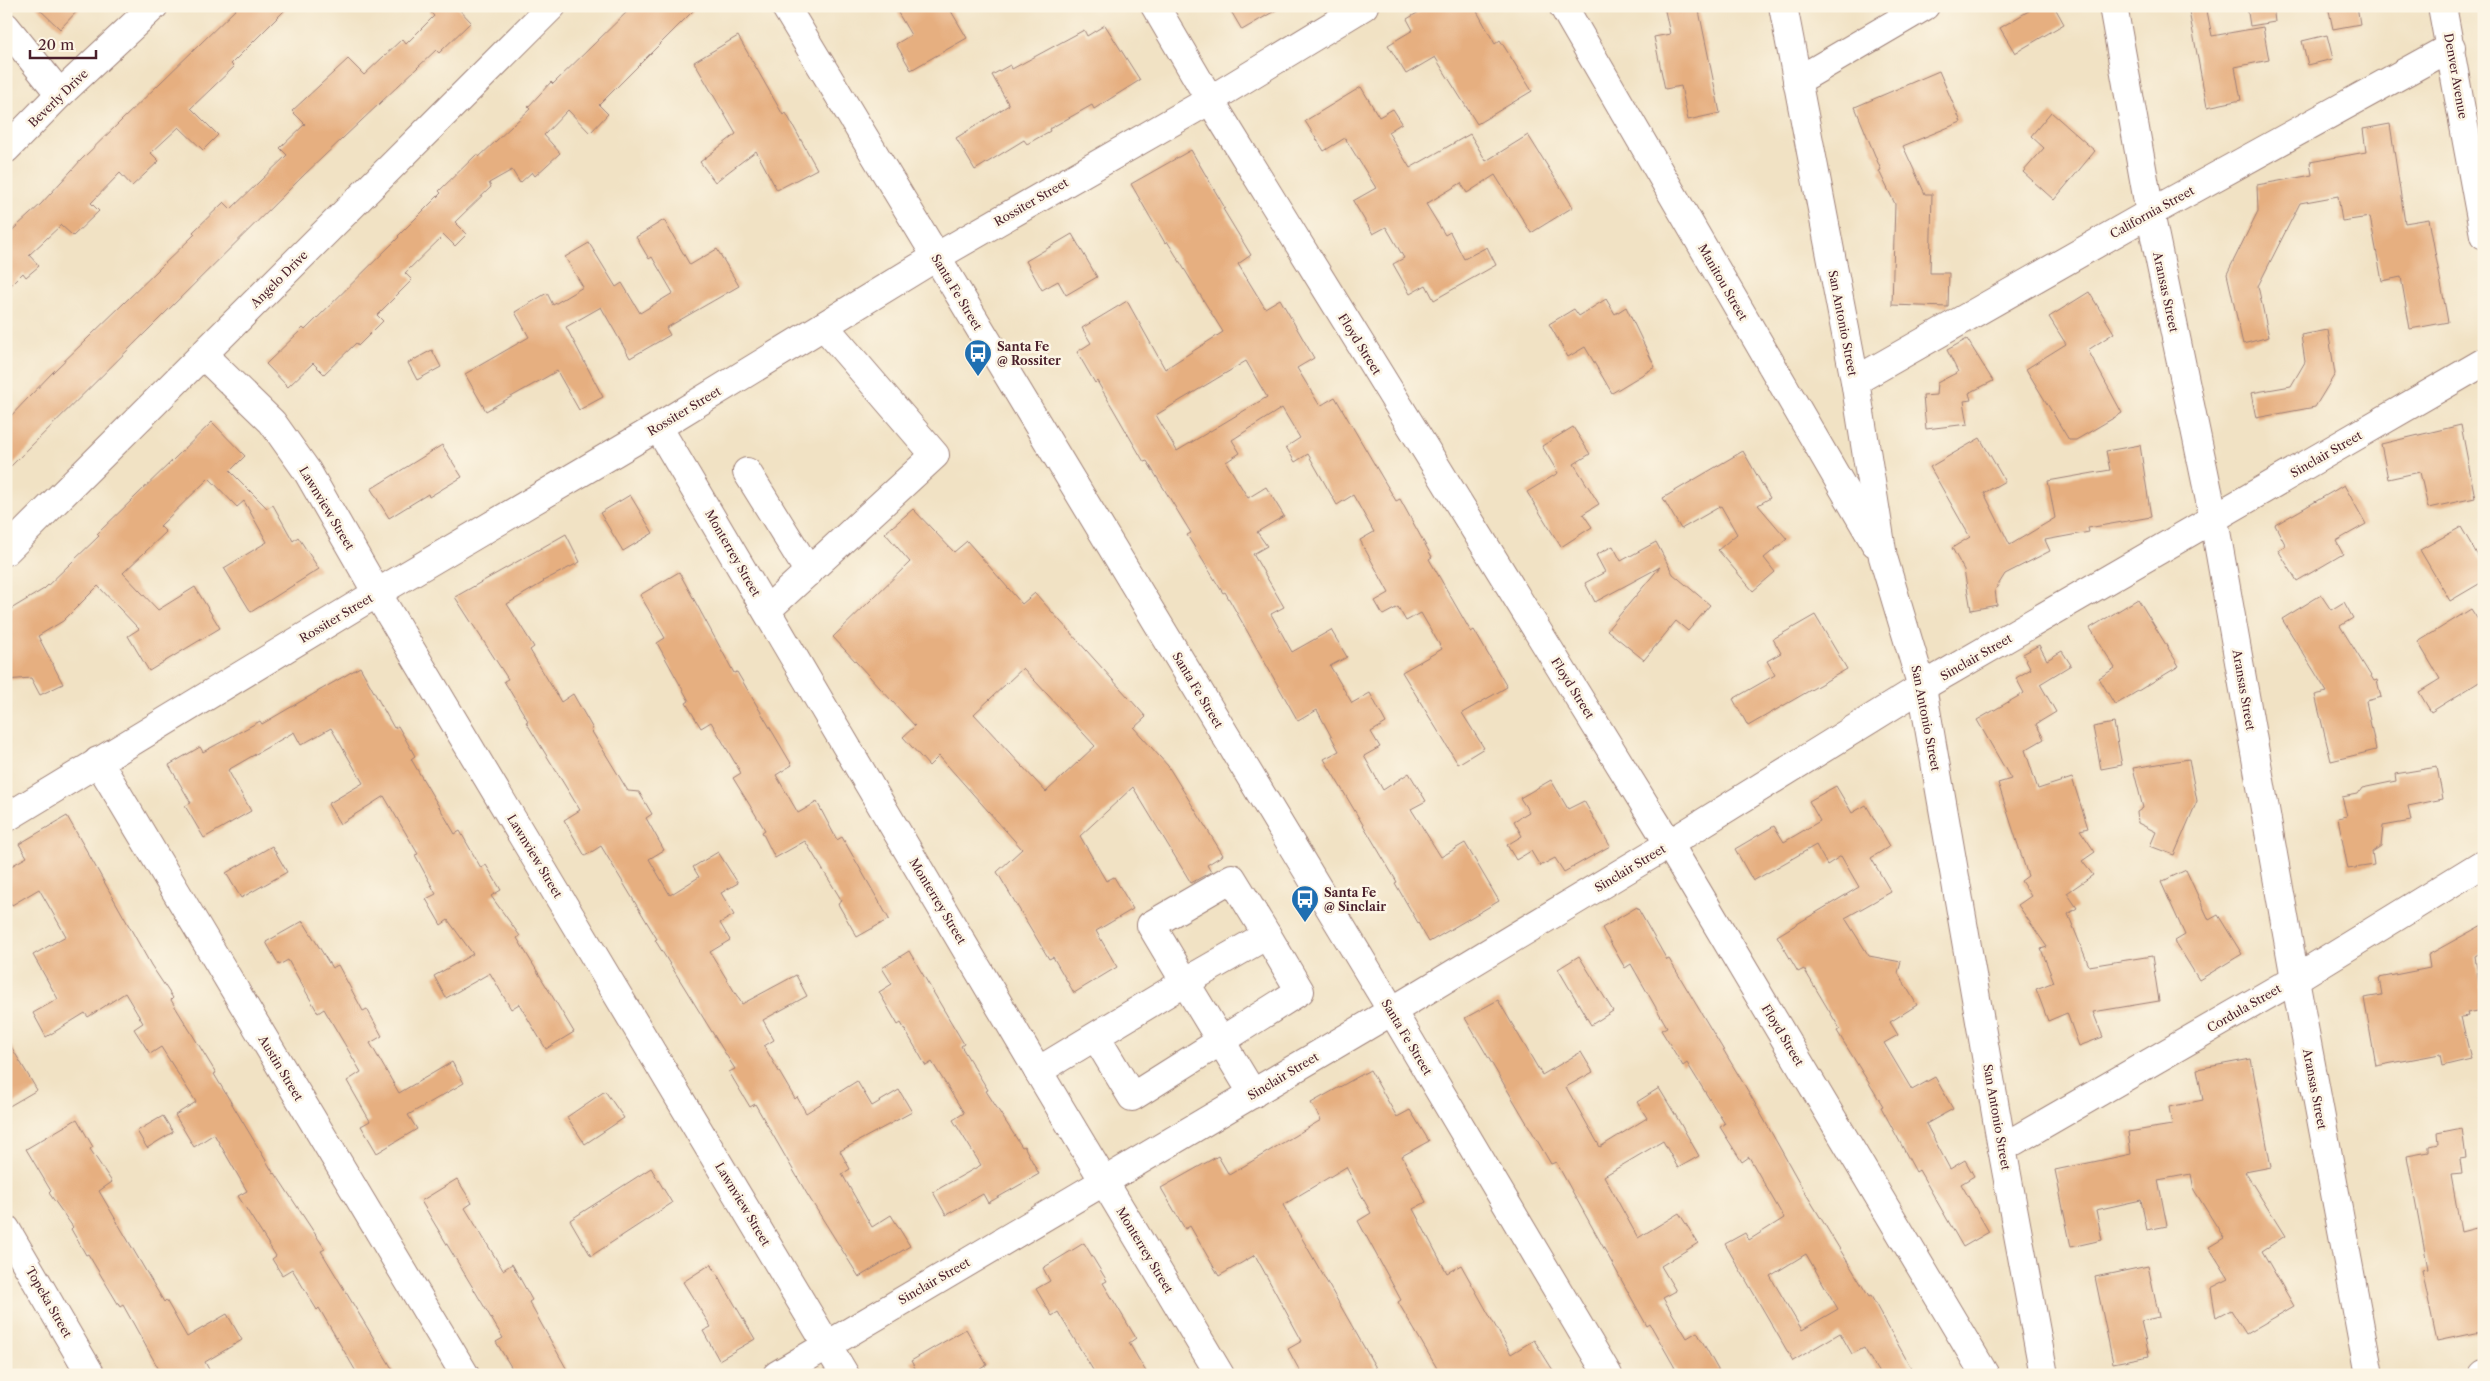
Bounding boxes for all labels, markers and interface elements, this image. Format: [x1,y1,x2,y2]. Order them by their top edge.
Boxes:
scale bar [30,28,96,60]
street label: Denver Avenue [2441,32,2471,120]
text: 20 m [38,35,74,54]
street label: Beverly Drive [25,66,91,130]
street label: Rossiter Street [991,174,1071,229]
street label: California Street [2107,182,2197,241]
street label: Manitou Street [1695,241,1751,324]
street label: Angelo Drive [247,247,311,311]
street label: Aransas Street [2150,249,2182,334]
street label: Santa Fe Street [928,251,986,333]
street label: San Antonio Street [1825,269,1861,378]
street label: Floyd Street [1335,311,1385,378]
bus stop icon: Santa Fe @ Rossiter [963,338,993,377]
place label: Santa Fe @ Rossiter [997,339,1061,368]
street label: Rossiter Street [645,383,724,439]
street label: Sinclair Street [2288,427,2365,481]
street label: Lawnview Street [296,464,358,553]
street label: Monterrey Street [702,507,764,600]
street label: Rossiter Street [297,590,376,646]
street label: Sinclair Street [1938,630,2015,684]
street label: Aransas Street [2229,647,2259,732]
street label: Santa Fe Street [1169,649,1227,731]
street label: Floyd Street [1548,655,1598,722]
street label: San Antonio Street [1908,664,1944,773]
street label: Lawnview Street [504,812,566,901]
street label: Sinclair Street [1592,841,1669,895]
street label: Monterrey Street [906,855,970,947]
bus stop icon: Santa Fe @ Sinclair [1290,884,1320,923]
place label: Santa Fe @ Sinclair [1324,885,1386,914]
street label: Cordula Street [2204,980,2284,1035]
street label: Santa Fe Street [1378,996,1436,1078]
street label: Floyd Street [1759,1001,1808,1069]
street label: Austin Street [255,1032,307,1104]
street label: Aransas Street [2300,1046,2330,1131]
street label: Sinclair Street [1245,1049,1322,1103]
street label: San Antonio Street [1980,1063,2014,1172]
street label: Lawnview Street [712,1160,774,1249]
street label: Monterrey Street [1113,1204,1177,1296]
street label: Sinclair Street [896,1254,973,1308]
street label: Topeka Street [23,1264,76,1341]

